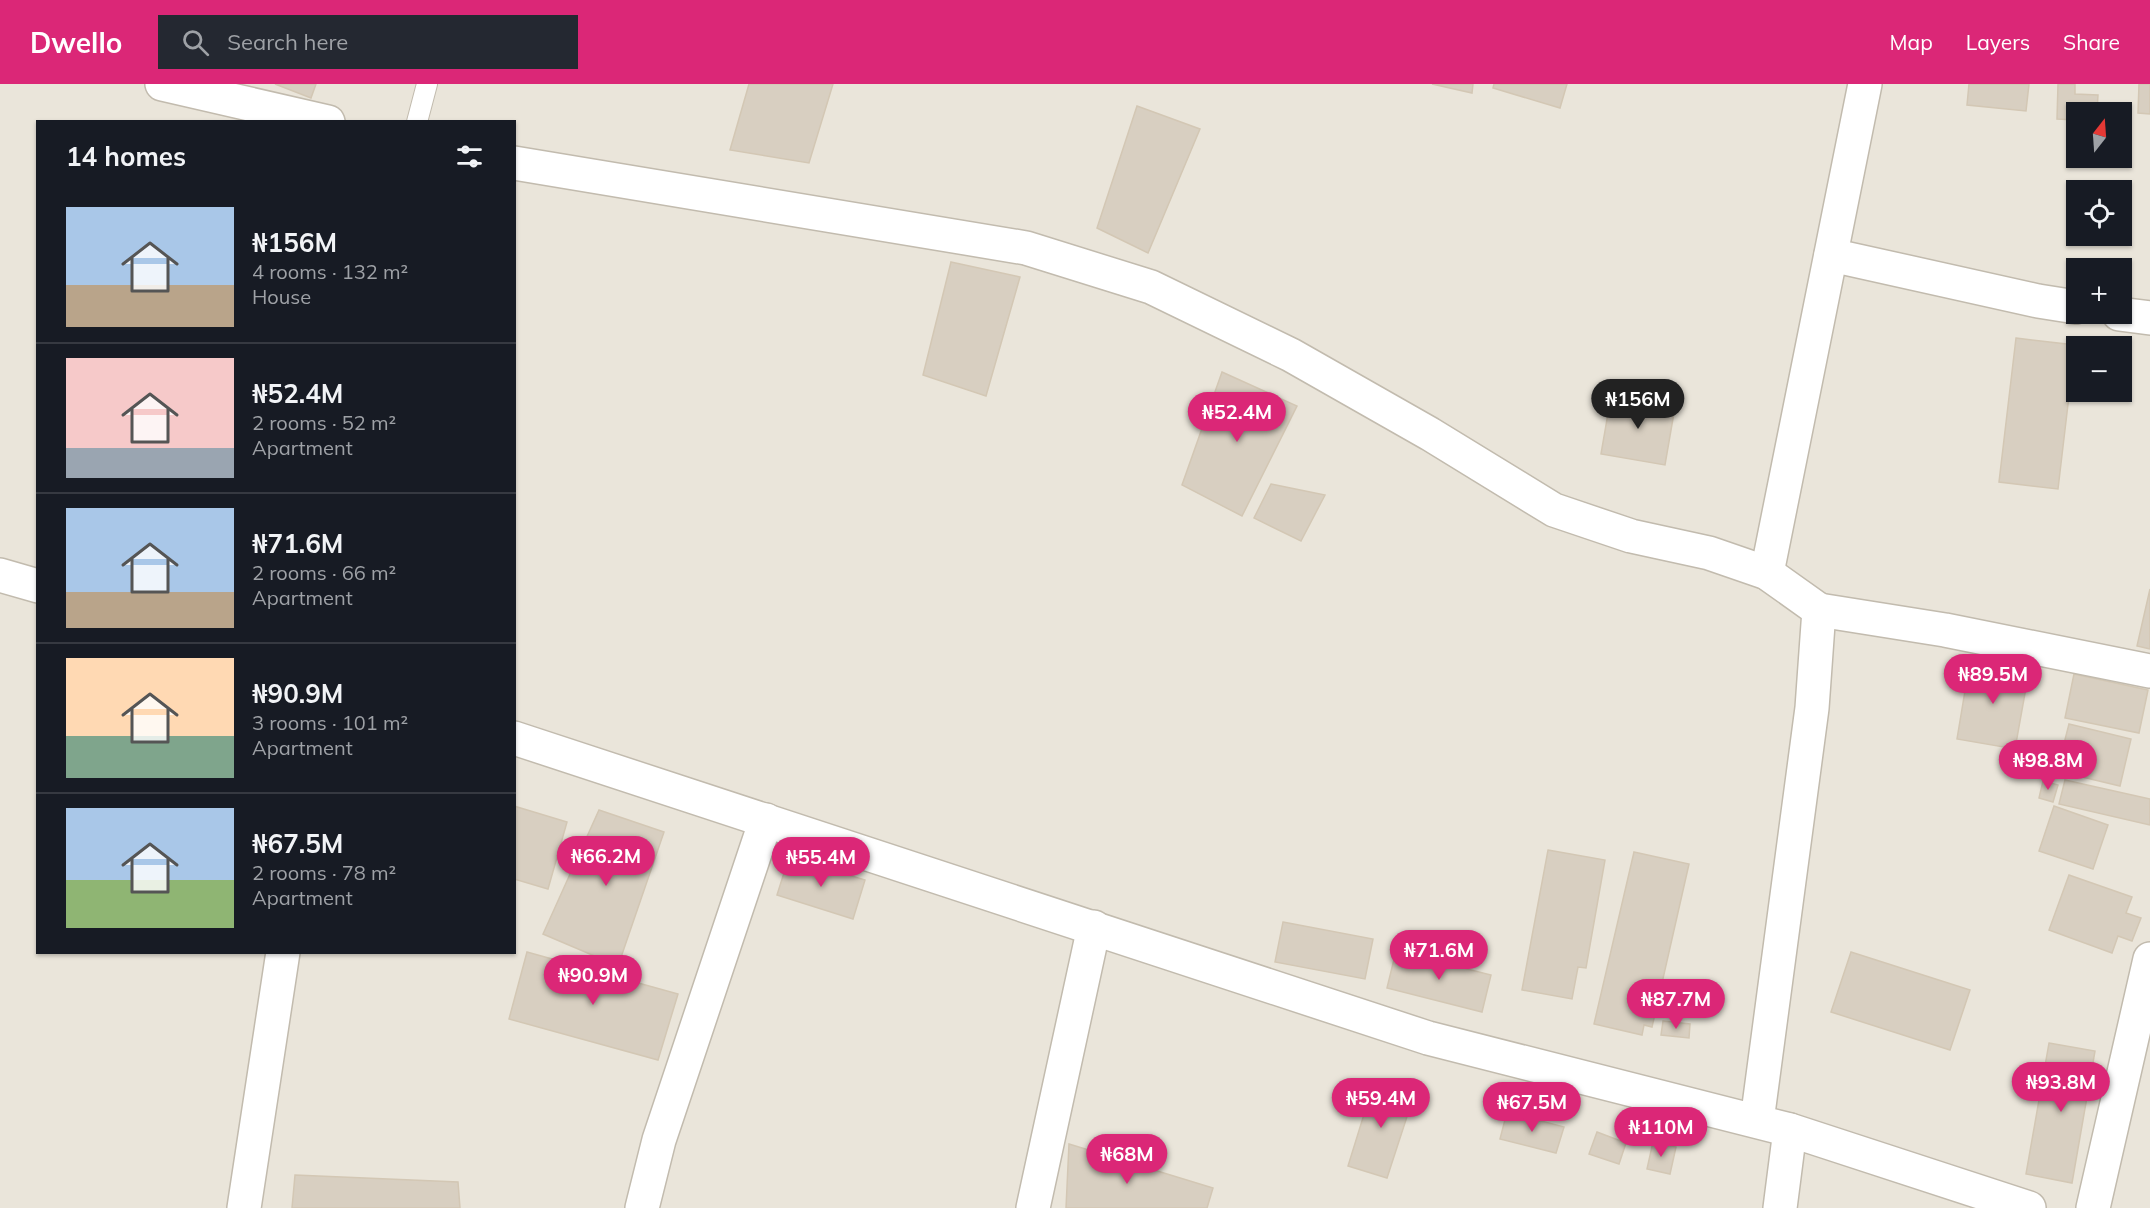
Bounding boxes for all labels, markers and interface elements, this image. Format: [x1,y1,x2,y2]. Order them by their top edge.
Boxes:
search box [158,15,578,69]
text: Dwello [30,25,122,60]
icon: search [179,26,212,59]
text: Search here [227,28,348,56]
text: Map [1890,29,1933,55]
text: Layers [1966,29,2030,55]
text: Share [2063,29,2120,55]
north arrow [2066,102,2132,168]
map controls [2066,102,2132,402]
text: 14 homes [66,140,186,173]
icon: filters [453,140,486,173]
button: locate [2066,180,2132,246]
text: ₦156M [252,226,337,259]
icon: home [114,231,186,303]
button: + [2066,258,2132,324]
text: 4 rooms · 132 m² [252,259,408,284]
text: House [252,284,311,309]
button: − [2066,336,2132,402]
text: ₦52.4M [252,377,343,410]
pin: ₦156M [1596,379,1680,430]
icon: home [114,382,186,454]
text: ₦156M [1605,386,1671,411]
pin: ₦52.4M [1188,392,1286,443]
text: ₦52.4M [1202,399,1272,424]
text: 2 rooms · 52 m² [252,410,396,435]
text: Apartment [252,435,353,460]
text: ₦71.6M [252,527,343,560]
icon: home [114,532,186,604]
text: 2 rooms · 66 m² [252,560,396,585]
text: Apartment [252,585,353,610]
pin: ₦89.5M [1944,654,2042,705]
text: ₦89.5M [1958,661,2028,686]
text: ₦90.9M [252,677,343,710]
icon: home [114,682,186,754]
text: 3 rooms · 101 m² [252,710,408,735]
text: Apartment [252,735,353,760]
pin: ₦98.8M [1999,740,2097,791]
text: ₦98.8M [2013,747,2083,772]
text: ₦67.5M [252,827,343,860]
icon: home [114,832,186,904]
pin: ₦66.2M [557,836,655,887]
pin: ₦55.4M [772,837,870,888]
text: ₦66.2M [571,843,641,868]
text: ₦55.4M [786,844,856,869]
text: 2 rooms · 78 m² [252,860,396,885]
text: Apartment [252,885,353,910]
pin: ₦71.6M [1390,930,1488,981]
text: ₦71.6M [1404,937,1474,962]
pin: ₦90.9M [544,955,642,1006]
text: ₦90.9M [558,962,628,987]
pin: ₦87.7M [1627,979,1725,1030]
text: ₦87.7M [1641,986,1711,1011]
pin: ₦93.8M [2012,1062,2110,1113]
text: ₦93.8M [2026,1069,2096,1094]
pin: ₦59.4M [1332,1078,1430,1129]
pin: ₦67.5M [1483,1082,1581,1133]
text: ₦59.4M [1346,1085,1416,1110]
text: ₦67.5M [1497,1089,1567,1114]
pin: ₦110M [1619,1107,1703,1158]
text: ₦110M [1628,1114,1694,1139]
pin: ₦68M [1091,1134,1163,1185]
text: ₦68M [1100,1141,1154,1166]

